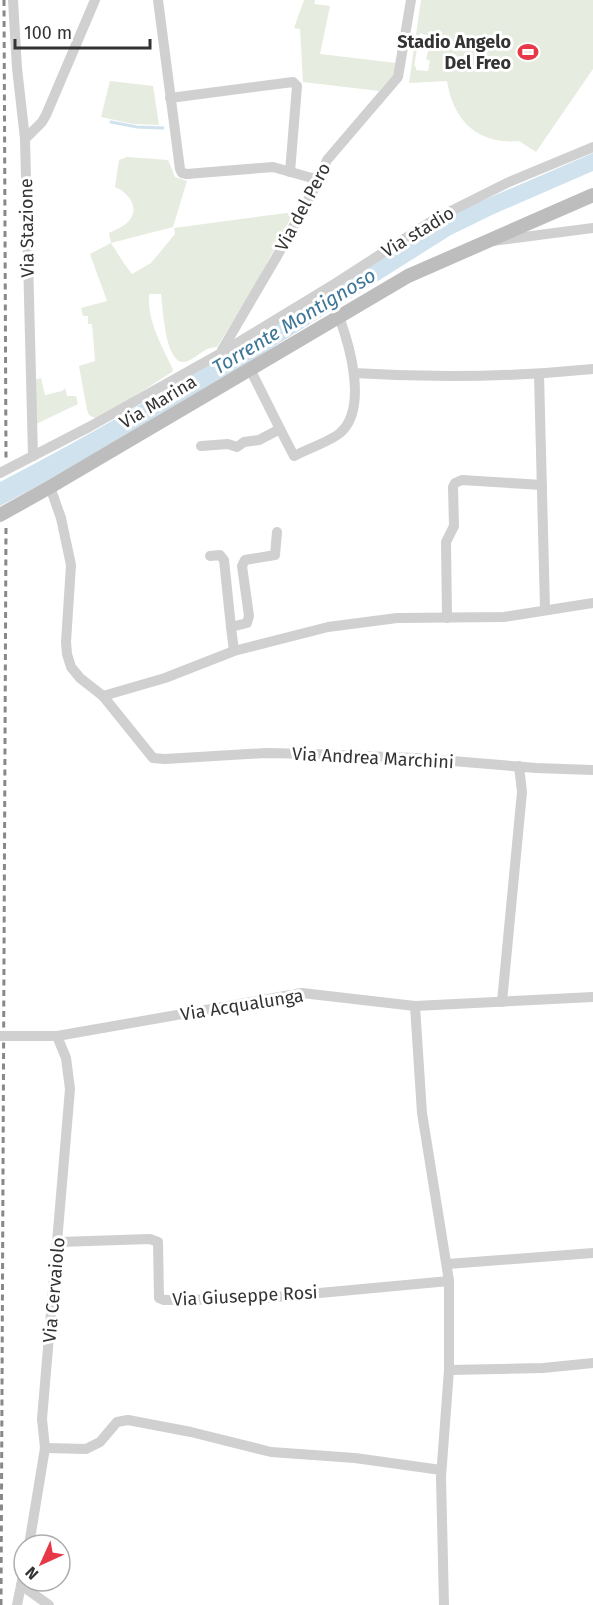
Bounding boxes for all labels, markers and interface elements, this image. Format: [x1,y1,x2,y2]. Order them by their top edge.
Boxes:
scale bar [15,12,150,50]
text: 100 m [24,22,72,44]
place label: Stadio Angelo Del Freo [397,31,511,74]
sports icon: Stadio Angelo Del Freo [516,40,540,64]
street label: Via del Pero [271,159,335,255]
street label: Via Stazione [15,178,39,278]
street label: Via stadio [378,202,458,262]
water label: Torrente Montignoso [208,263,380,379]
street label: Via Marina [116,370,200,434]
street label: Via Andrea Marchini [292,743,454,773]
street label: Via Acqualunga [179,984,305,1026]
street label: Via Cervaiolo [38,1236,70,1344]
street label: Via Giuseppe Rosi [172,1281,318,1311]
north arrow [12,1533,72,1593]
text: N [21,1563,42,1584]

